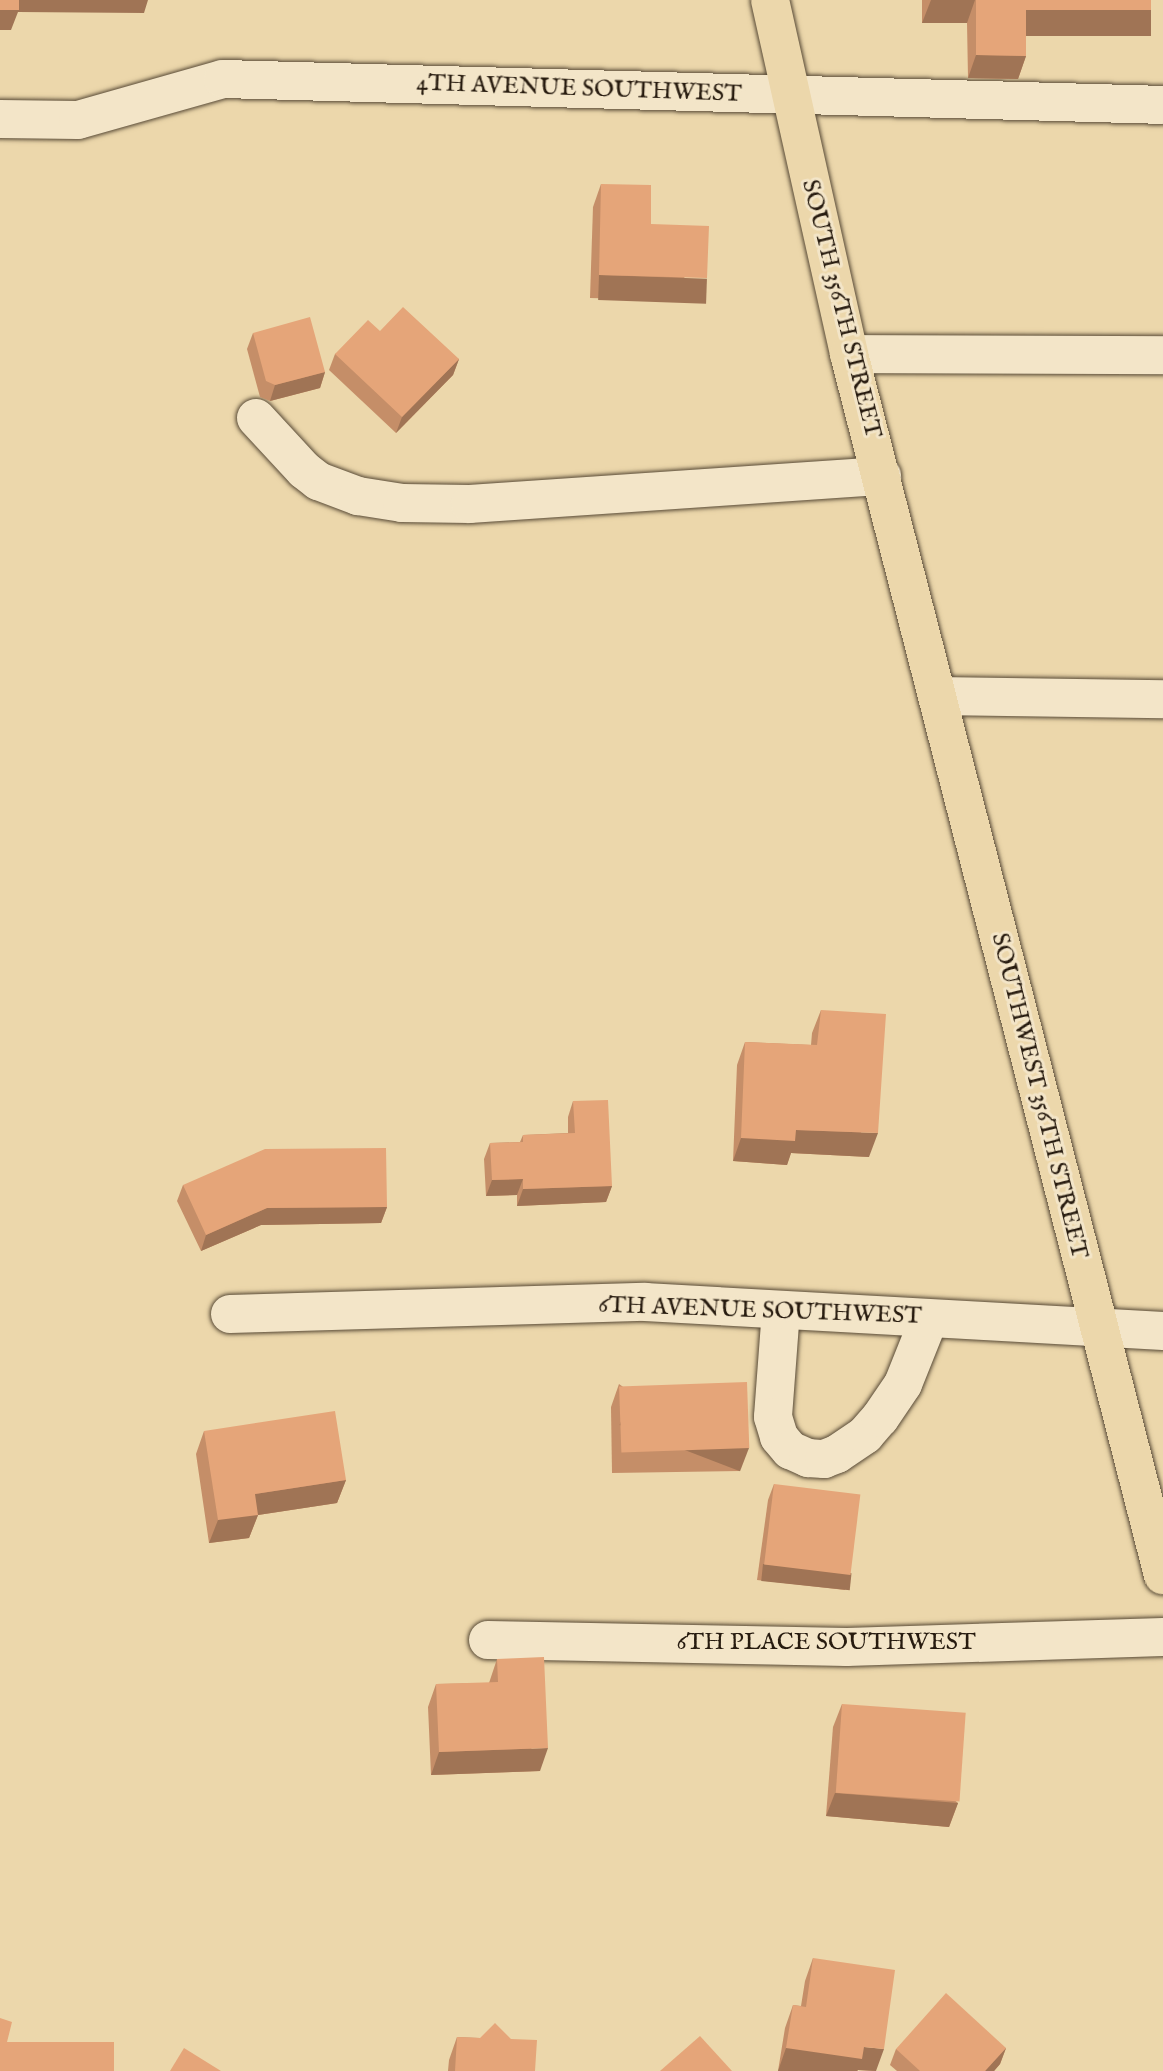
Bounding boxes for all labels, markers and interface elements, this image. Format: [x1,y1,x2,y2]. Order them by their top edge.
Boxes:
street label: 4TH AVENUE SOUTHWEST [416,69,742,109]
street label: SOUTH 356TH STREET [795,177,887,441]
street label: SOUTHWEST 356TH STREET [985,930,1093,1262]
street label: 6TH AVENUE SOUTHWEST [598,1291,922,1331]
street label: 6TH PLACE SOUTHWEST [676,1629,976,1657]

